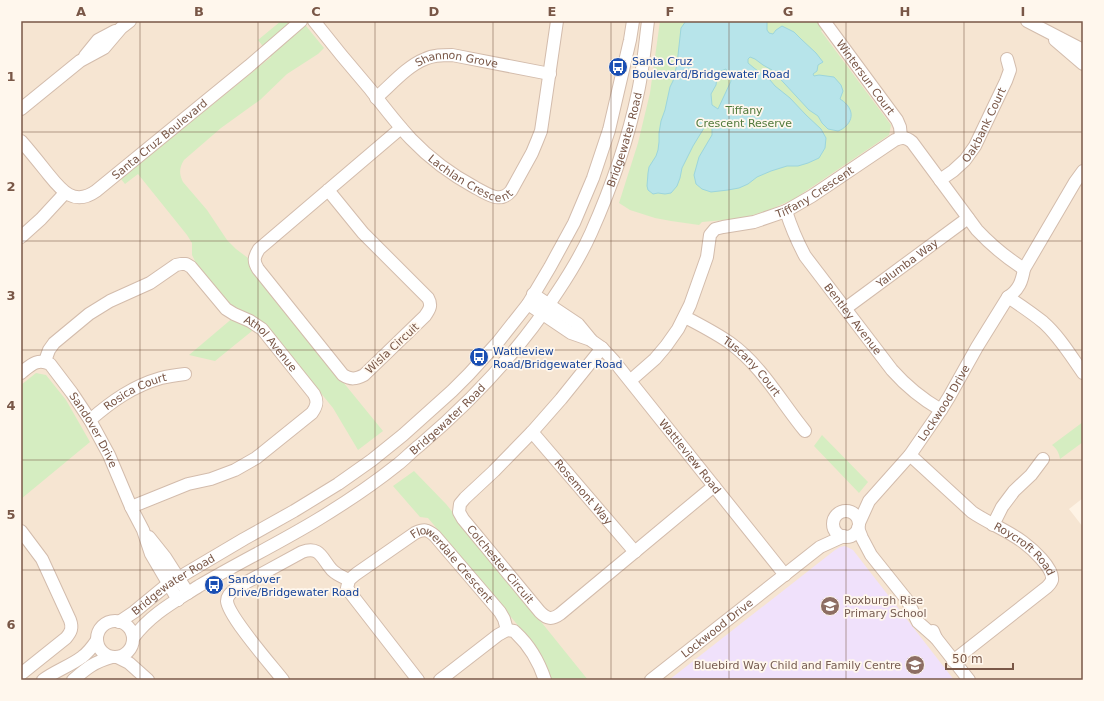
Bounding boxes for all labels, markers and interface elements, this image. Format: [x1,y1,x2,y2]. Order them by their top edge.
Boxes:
text: A [76,4,86,19]
text: B [194,4,204,19]
text: C [311,4,321,19]
text: D [429,4,440,19]
text: E [548,4,556,19]
text: F [666,4,674,19]
text: G [783,4,793,19]
text: H [900,4,910,19]
text: I [1021,4,1025,19]
street label: Wintersun Court [833,38,897,118]
street label: Shannon Grove [413,49,499,71]
place label: Santa Cruz Boulevard/Bridgewater Road [632,55,790,81]
bus stop icon: Santa Cruz Boulevard/Bridgewater Road [607,56,629,78]
text: 1 [6,69,16,84]
street label: Oakbank Court [959,85,1009,165]
street label: Bridgewater Road [604,91,645,189]
street label: Santa Cruz Boulevard [109,97,210,182]
park label: Tiffany Crescent Reserve [696,104,792,130]
street label: Lachlan Crescent [425,152,516,204]
street label: Tiffany Crescent [773,163,857,221]
text: 2 [6,179,16,194]
street label: Yalumba Way [873,236,941,291]
street label: Bentley Avenue [821,281,884,358]
text: 3 [6,288,16,303]
street label: Athol Avenue [242,313,300,375]
street label: Wisla Circuit [363,320,422,376]
street label: Tuscany Court [720,334,783,400]
place label: Wattleview Road/Bridgewater Road [493,345,623,371]
bus stop icon: Wattleview Road/Bridgewater Road [468,346,490,368]
street label: Lockwood Drive [916,362,973,444]
street label: Rosica Court [101,371,169,413]
street label: Bridgewater Road [407,381,488,458]
street label: Sandover Drive [66,390,120,470]
text: 4 [6,398,16,413]
street label: Wattleview Road [656,417,724,497]
street label: Rosemont Way [551,457,615,528]
text: 5 [6,507,16,522]
street label: Roycroft Road [992,520,1057,578]
street label: Colchester Circuit [464,523,537,607]
street label: Flowerdale Crescent [408,524,495,606]
street label: Bridgewater Road [129,552,217,618]
place label: Sandover Drive/Bridgewater Road [228,573,359,599]
bus stop icon: Sandover Drive/Bridgewater Road [203,574,225,596]
place label: Roxburgh Rise Primary School [844,594,927,620]
school or university icon: Roxburgh Rise Primary School [819,595,841,617]
street label: Lockwood Drive [679,596,756,661]
text: 6 [6,617,16,632]
scale bar [946,645,1013,671]
text: 50 m [952,652,983,666]
school or university icon: Bluebird Way Child and Family Centre [904,654,926,676]
place label: Bluebird Way Child and Family Centre [694,659,901,672]

